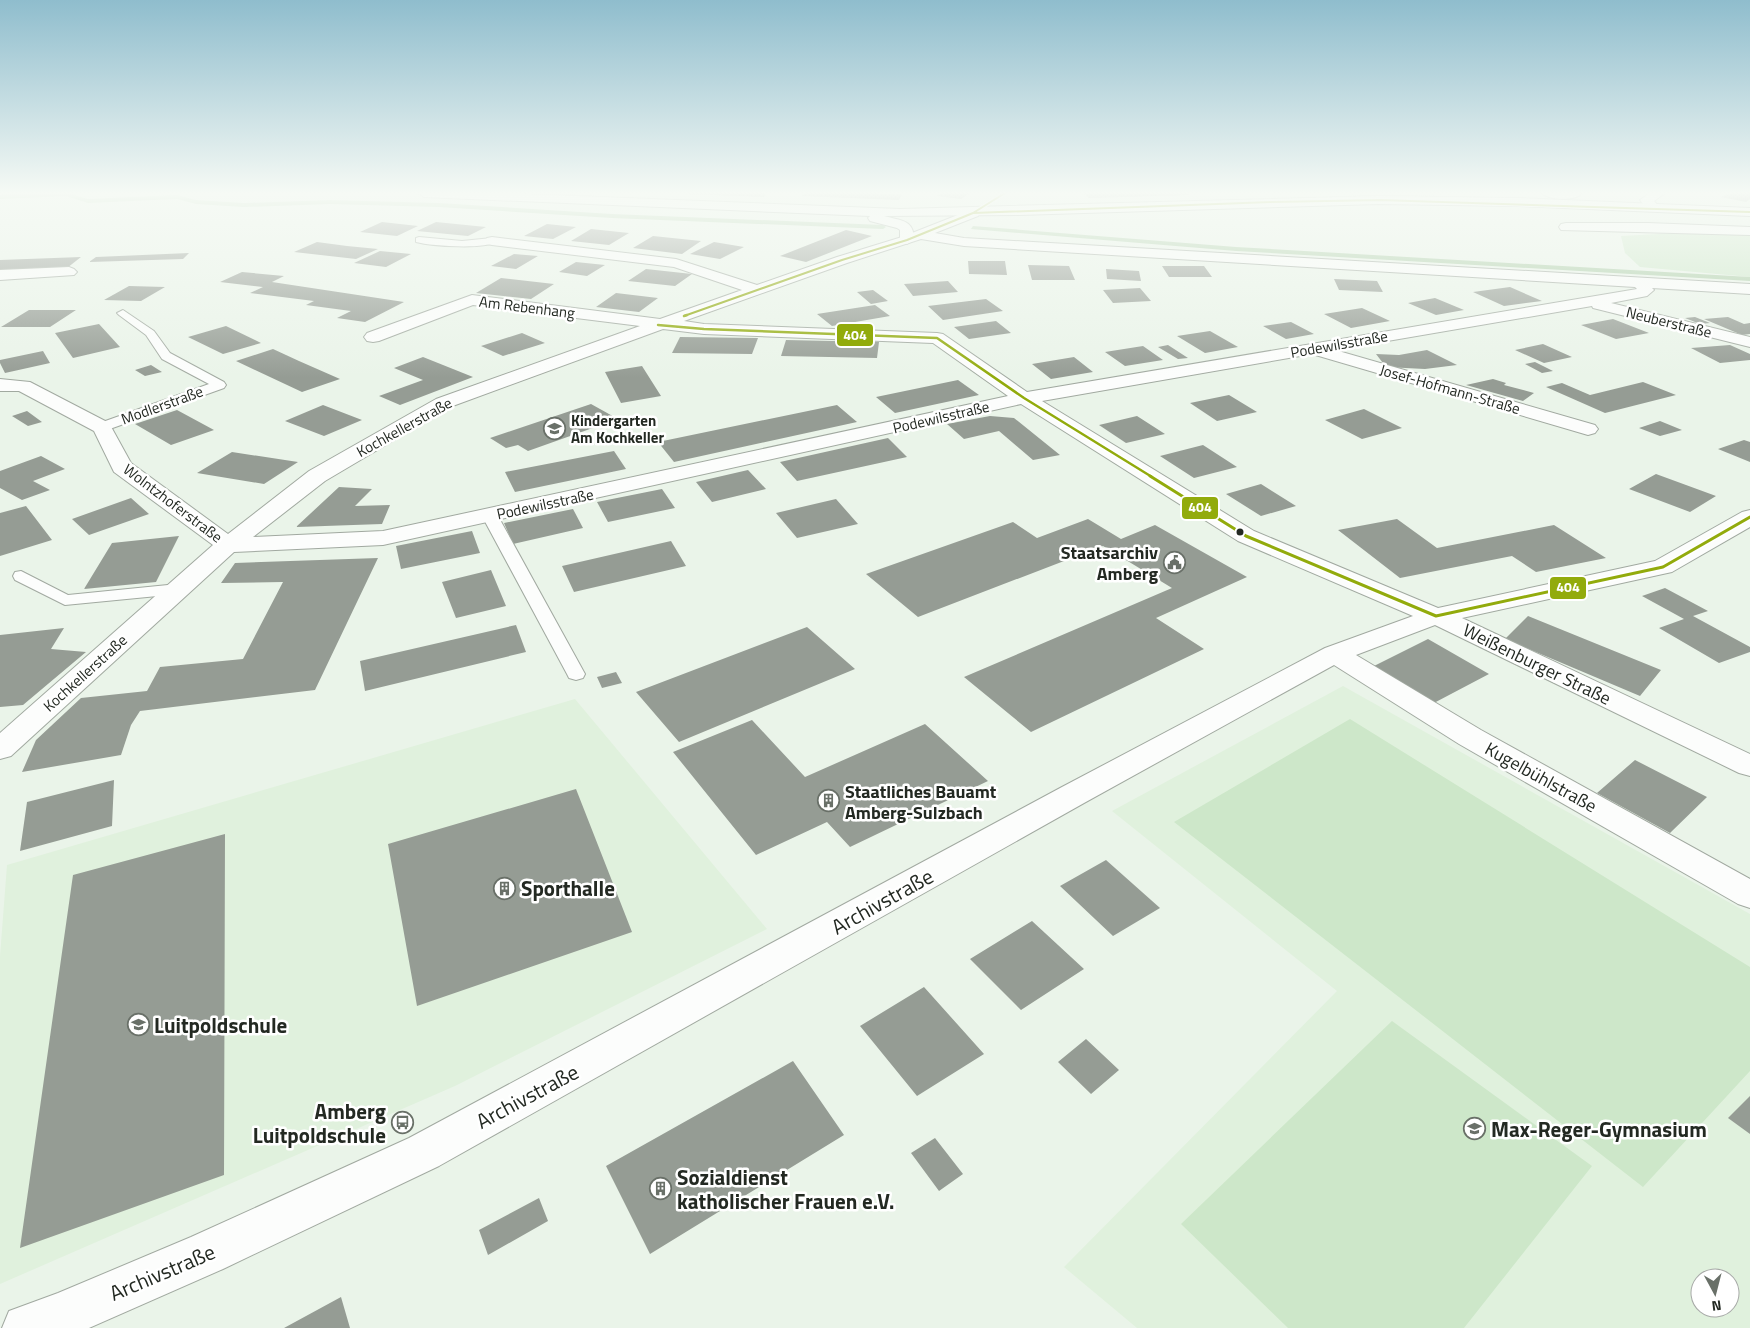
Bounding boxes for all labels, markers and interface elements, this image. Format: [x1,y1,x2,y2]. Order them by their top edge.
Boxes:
street label: Am Rebenhang [478,290,576,324]
street label: Neuberstraße [1624,300,1714,344]
line badge: 404 [836,323,874,347]
text: 404 [843,324,867,345]
street label: Podewilsstraße [1289,324,1389,364]
street label: Josef-Hofmann-Straße [1377,358,1523,420]
street label: Modlerstraße [118,380,206,430]
street label: Kochkellerstraße [352,391,456,463]
street label: Podewilsstraße [890,395,992,439]
place label: Kindergarten Am Kochkeller [571,409,665,449]
school or university icon: Kindergarten Am Kochkeller [543,417,567,441]
street label: Wolntzhoferstraße [118,458,228,548]
street label: Podewilsstraße [494,483,596,525]
line badge: 404 [1181,496,1219,520]
text: 404 [1188,496,1212,517]
unlabelled marker [1235,527,1245,537]
place label: Staatsarchiv Amberg [1061,539,1158,587]
public building icon: Staatsarchiv Amberg [1162,550,1186,574]
line badge: 404 [1549,576,1587,600]
text: 404 [1556,576,1580,597]
street label: Weißenburger Straße [1458,616,1616,712]
street label: Kochkellerstraße [38,629,132,717]
street label: Kugelbühlstraße [1480,735,1602,819]
place label: Staatliches Bauamt Amberg-Sulzbach [845,778,997,826]
building icon: Staatliches Bauamt Amberg-Sulzbach [817,789,841,813]
street label: Archivstraße [825,860,939,942]
place label: Sporthalle [521,872,615,904]
building icon: Sporthalle [493,876,517,900]
place label: Luitpoldschule [154,1009,287,1041]
school or university icon: Luitpoldschule [126,1013,150,1037]
street label: Archivstraße [470,1056,584,1136]
place label: Amberg Luitpoldschule [253,1095,386,1151]
bus stop icon: Amberg Luitpoldschule [390,1111,414,1135]
place label: Max-Reger-Gymnasium [1491,1113,1707,1145]
school or university icon: Max-Reger-Gymnasium [1463,1117,1487,1141]
place label: Sozialdienst katholischer Frauen e.V. [677,1161,894,1217]
building icon: Sozialdienst katholischer Frauen e.V. [649,1177,673,1201]
street label: Archivstraße [104,1235,220,1309]
north arrow [1690,1268,1740,1318]
text: N [1711,1295,1723,1317]

